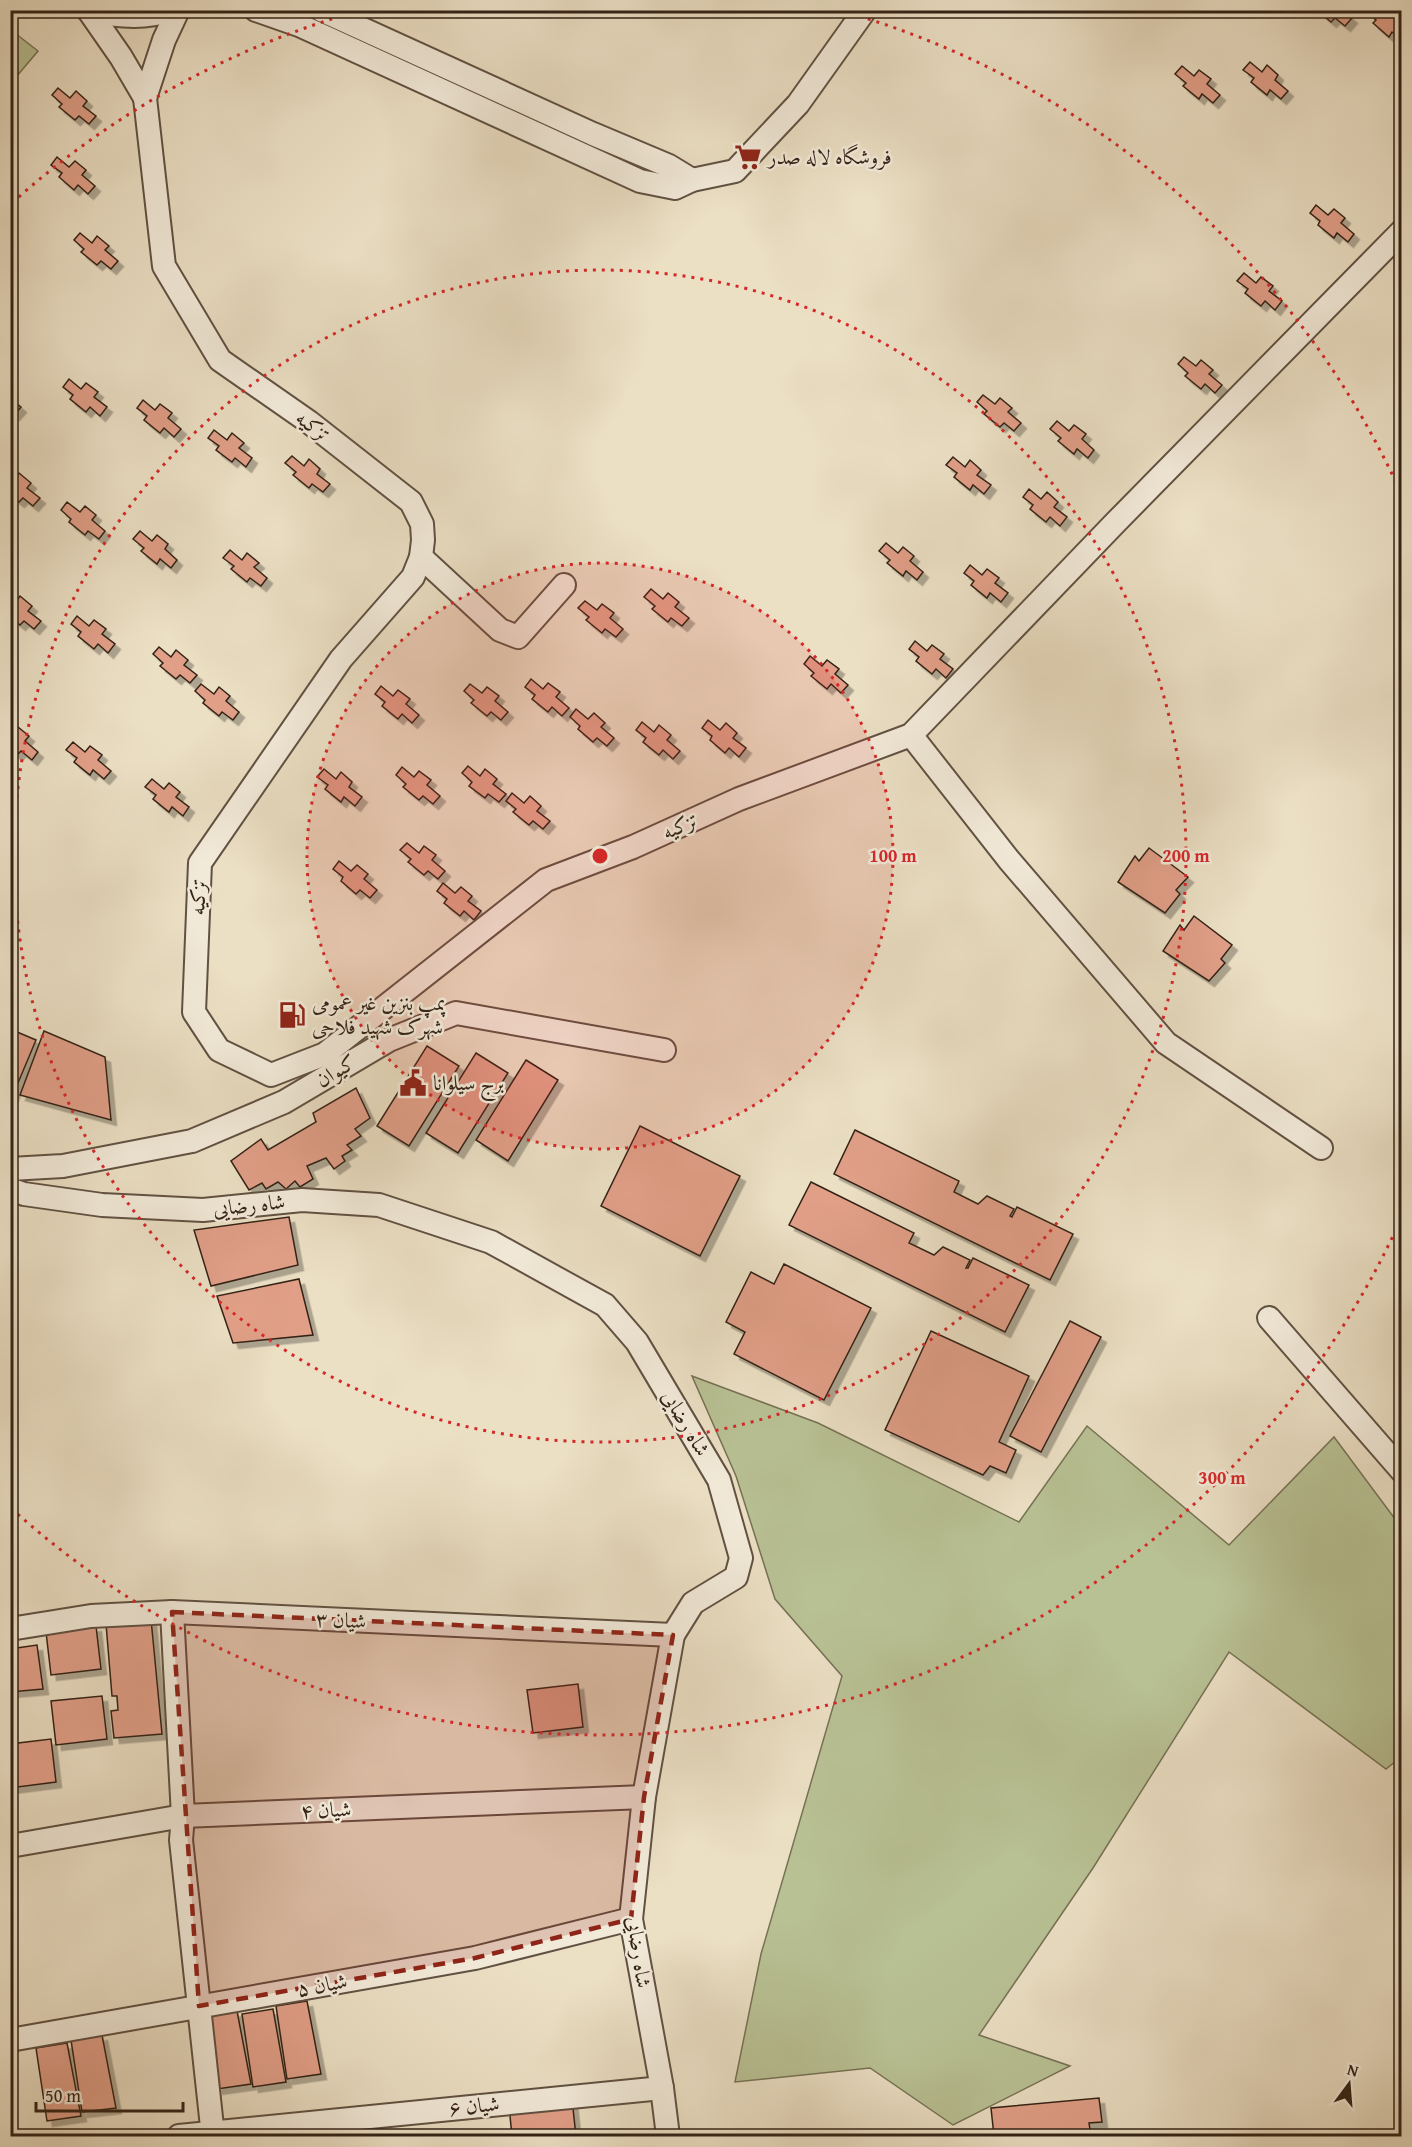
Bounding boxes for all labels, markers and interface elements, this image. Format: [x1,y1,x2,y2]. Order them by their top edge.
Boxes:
place label: فروشگاه لاله صدر [766,141,892,172]
supermarket icon: فروشگاه لاله صدر [733,142,763,172]
street label: تزکیه [289,402,337,449]
street label: تزکیه [657,804,703,847]
text: 100 m [869,842,917,869]
text: 200 m [1162,842,1210,869]
centre of rings [590,846,610,866]
street label: تزکیه [181,878,214,916]
place label: پمپ بنزین غیر عمومی شهرک شهید فلاحی [312,987,446,1042]
fuel station icon: پمپ بنزین غیر عمومی شهرک شهید فلاحی [277,1000,307,1030]
street label: کیوان [309,1046,362,1095]
place label: برج سیلوانا [433,1067,504,1102]
public building icon: برج سیلوانا [398,1068,428,1098]
street label: شاه رضایی [211,1185,287,1224]
street label: شاه رضایی [655,1384,718,1462]
text: 300 m [1198,1464,1246,1491]
street label: شیان ۳ [315,1603,367,1636]
street label: شیان ۴ [300,1793,352,1826]
street label: شاه رضایی [619,1914,660,1990]
street label: شیان ۵ [294,1965,350,2004]
north arrow [1319,2054,1379,2114]
text: N [1345,2057,1362,2083]
scale bar [36,2075,183,2113]
text: 50 m [45,2082,81,2109]
street label: شیان ۶ [447,2087,501,2124]

